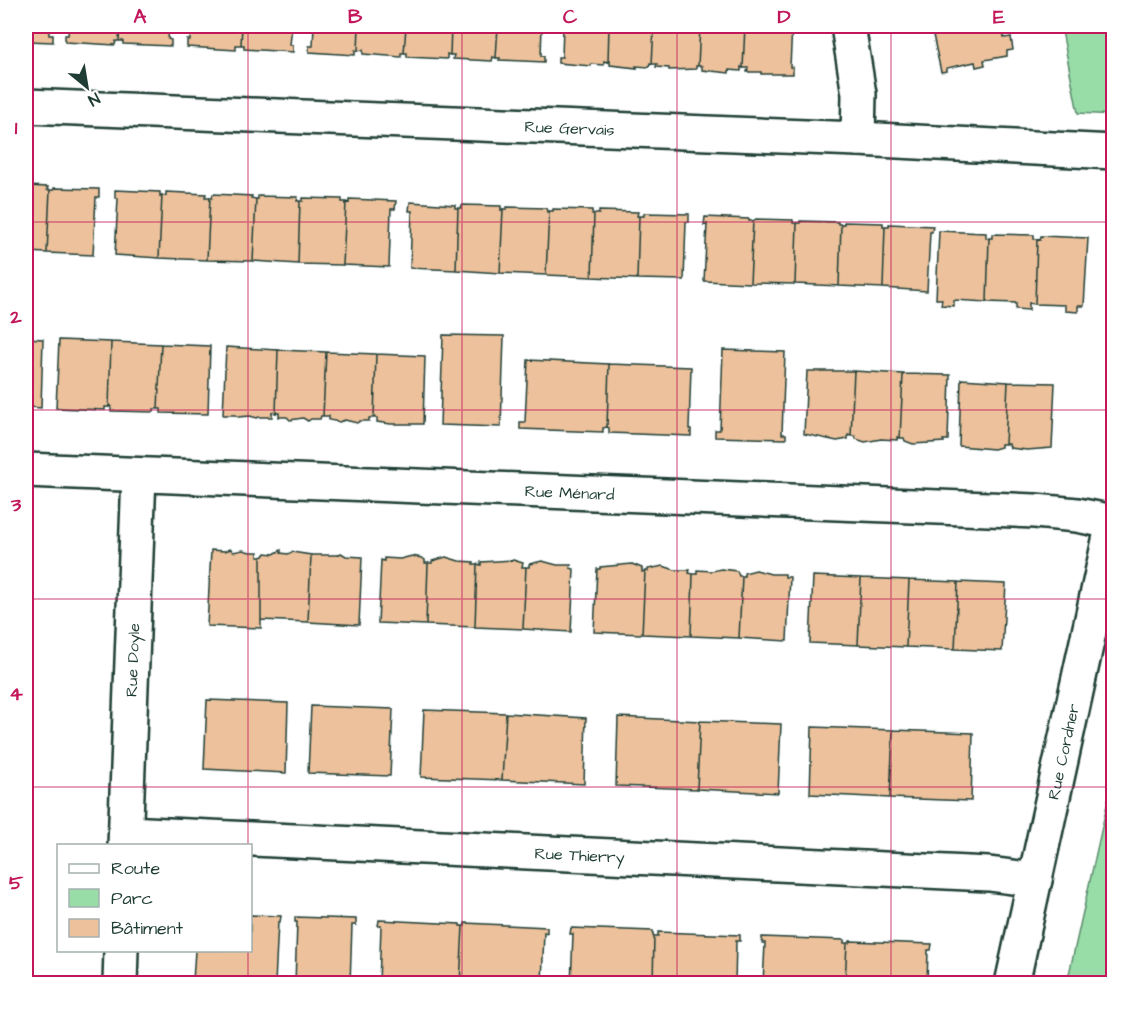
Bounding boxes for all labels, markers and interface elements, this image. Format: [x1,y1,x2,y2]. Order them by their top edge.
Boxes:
text: A [134,3,147,31]
text: B [348,3,363,31]
text: C [563,3,578,31]
text: D [778,3,791,31]
text: E [993,3,1005,31]
north arrow [57,57,117,117]
text: N [84,87,104,111]
text: 1 [15,114,18,142]
street label: Rue Gervais [524,116,615,141]
text: 2 [9,303,22,331]
street label: Rue Ménard [524,480,615,506]
text: 3 [10,491,22,519]
street label: Rue Doyle [121,622,146,698]
text: 4 [9,680,23,708]
street label: Rue Cordner [1043,702,1085,802]
street label: Rue Thierry [534,842,625,870]
legend [57,844,252,952]
text: Route [111,856,160,881]
text: 5 [9,869,24,897]
text: Parc [111,886,153,911]
text: Bâtiment [111,916,184,941]

